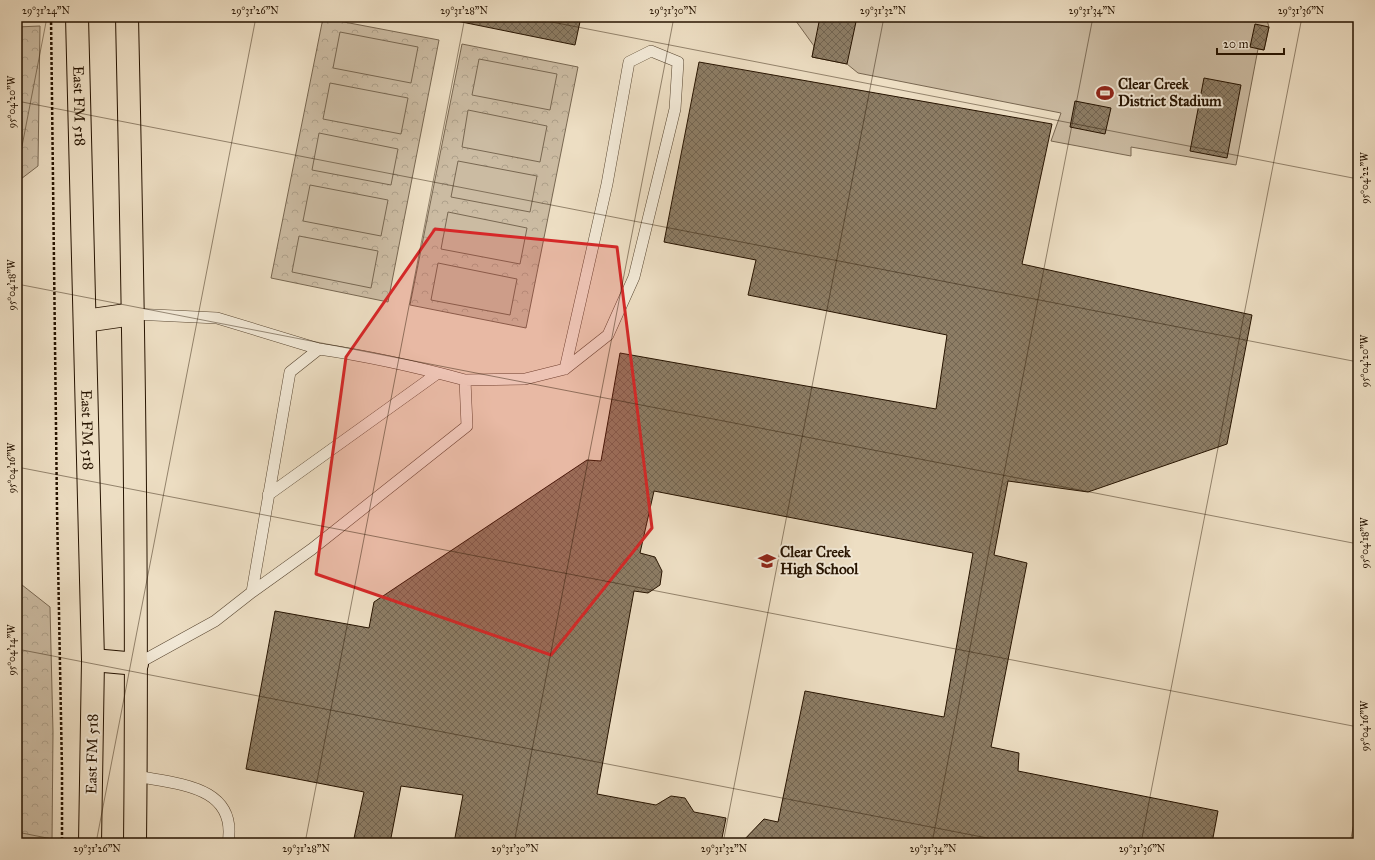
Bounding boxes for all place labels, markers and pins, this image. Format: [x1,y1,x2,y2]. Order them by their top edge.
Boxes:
place label: Clear Creek District Stadium [1118,75,1222,110]
sports icon: Clear Creek District Stadium [1095,83,1115,103]
place label: Clear Creek High School [780,543,859,579]
school or university icon: Clear Creek High School [757,551,777,571]

